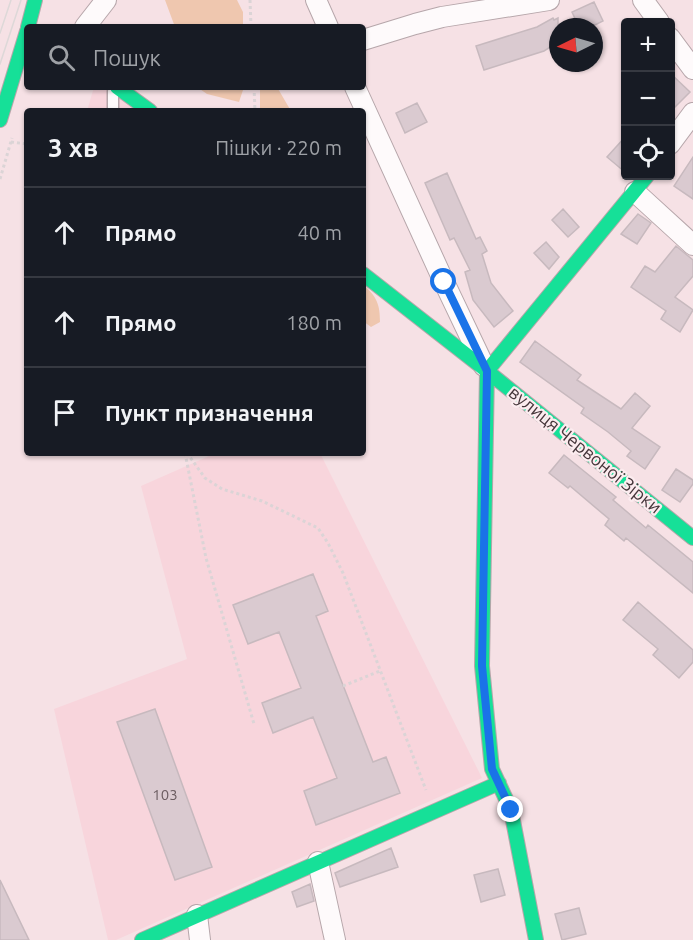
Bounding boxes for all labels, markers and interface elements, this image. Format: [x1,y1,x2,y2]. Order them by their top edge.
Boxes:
north arrow [549,18,603,72]
map controls [621,18,675,180]
button: + [621,18,675,72]
search box [24,24,366,90]
icon: search [45,41,78,74]
text: Пошук [93,45,161,70]
button: − [621,72,675,126]
button: locate [621,126,675,180]
text: 3 хв [48,133,98,162]
text: Пішки · 220 m [215,136,342,159]
icon: ahead [48,216,81,249]
text: Прямо [105,220,176,245]
text: 40 m [298,221,342,244]
route start [430,268,456,294]
icon: ahead [48,306,81,339]
text: Прямо [105,310,176,335]
text: 180 m [286,311,342,334]
street label: вулиця Червоної Зірки [505,382,666,517]
icon: arrive [48,396,81,429]
text: Пункт призначення [105,400,314,425]
house number: 103 [152,786,178,803]
route end [497,796,523,822]

